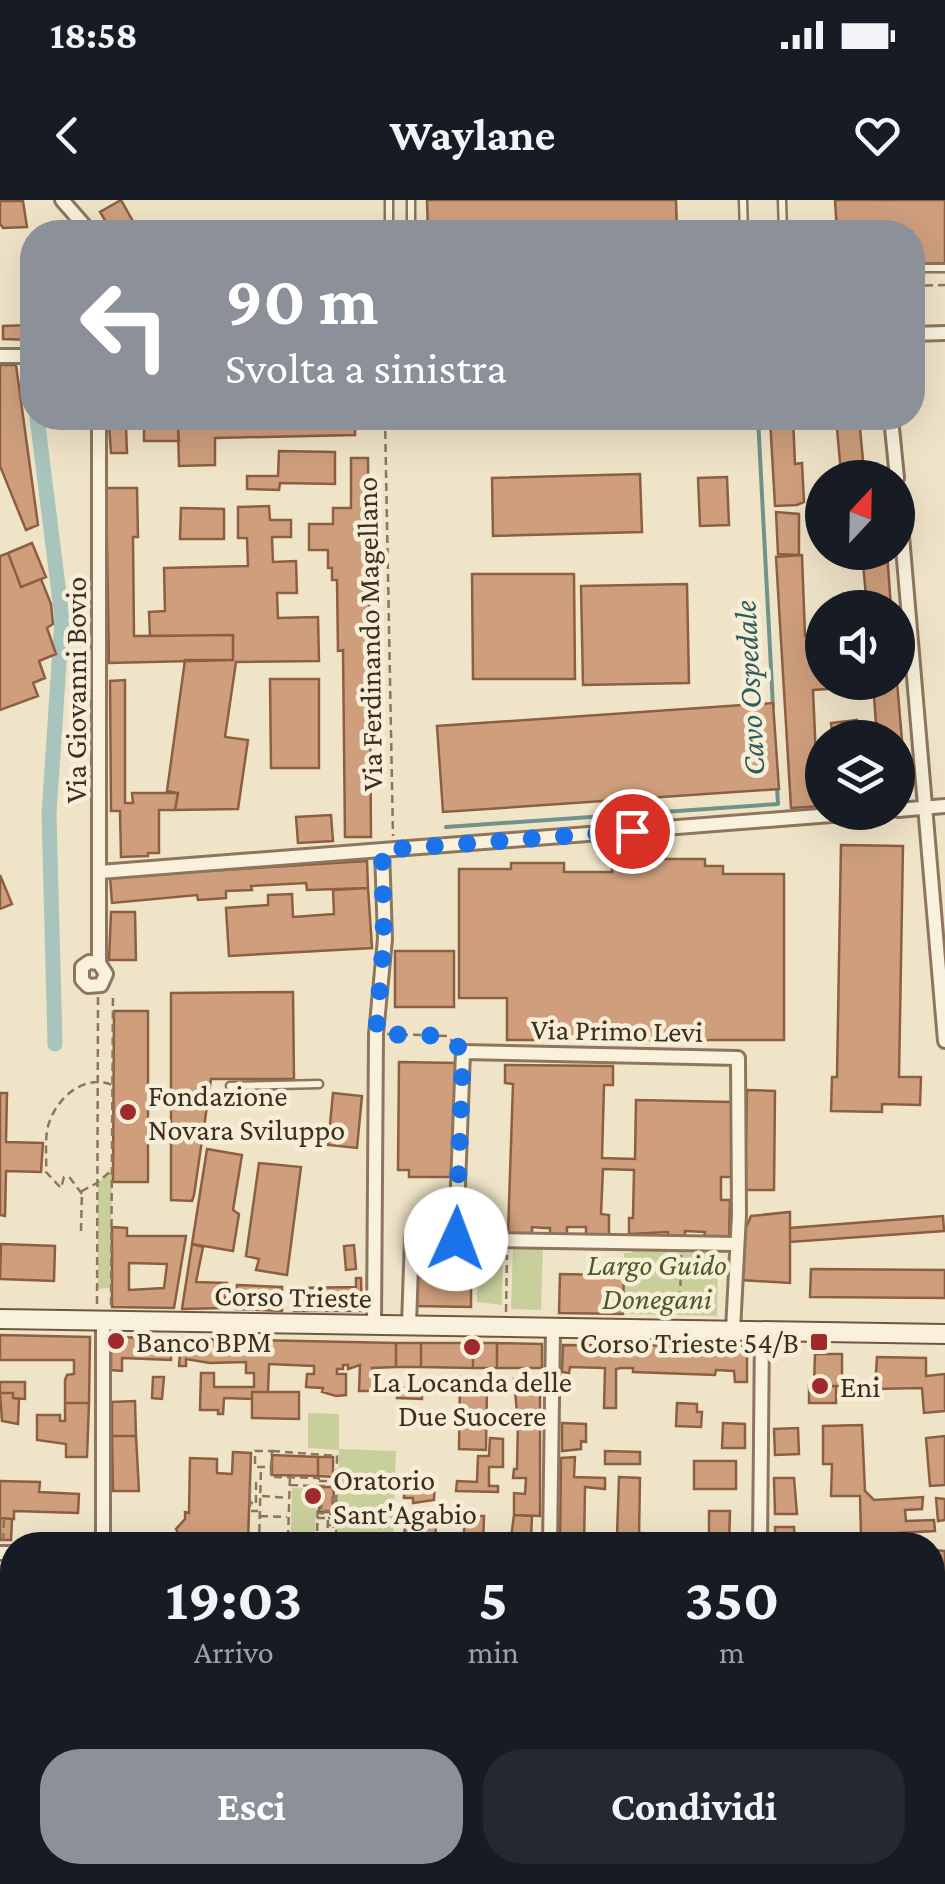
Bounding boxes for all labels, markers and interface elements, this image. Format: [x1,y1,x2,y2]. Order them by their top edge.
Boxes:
text: 18:58 [50,14,138,56]
icon: back [40,108,95,163]
icon: heart [850,108,905,163]
text: Waylane [389,110,556,160]
icon: left [60,260,190,390]
text: 90 m [225,261,378,339]
text: Svolta a sinistra [225,343,507,393]
north arrow [805,460,915,570]
map controls [805,460,915,830]
street label: Via Ferdinando Magellano [350,477,389,791]
street label: Via Giovanni Bovio [59,577,92,803]
button: sound [805,590,915,700]
water label: Cavo Ospedale [726,599,772,777]
button: layers [805,720,915,830]
pin [590,789,675,874]
icon: arrive [605,804,660,859]
street label: Via Primo Levi [531,1012,703,1048]
place label: Fondazione Novara Sviluppo [148,1079,345,1147]
marker: Fondazione Novara Sviluppo [117,1101,139,1123]
position arrow [404,1187,508,1291]
park label: Largo Guido Donegani [587,1248,727,1316]
street label: Corso Trieste [214,1278,372,1314]
place label: Banco BPM [136,1325,272,1358]
place label: Corso Trieste 54/B [580,1326,799,1359]
marker: Banco BPM [105,1330,127,1352]
marker: Corso Trieste 54/B [808,1331,830,1353]
marker: La Locanda delle Due Suocere [461,1336,483,1358]
place label: La Locanda delle Due Suocere [372,1365,572,1432]
place label: Eni [840,1370,880,1403]
marker: Eni [809,1375,831,1397]
place label: Oratorio Sant'Agabio [333,1463,477,1531]
marker: Oratorio Sant'Agabio [302,1485,324,1507]
text: 19:03 [165,1565,302,1632]
text: 5 [479,1565,508,1632]
text: 350 [684,1565,780,1632]
text: Arrivo [194,1634,274,1670]
text: min [468,1634,519,1670]
text: m [719,1634,745,1670]
button: Esci [40,1749,463,1864]
button: Condividi [483,1749,905,1864]

